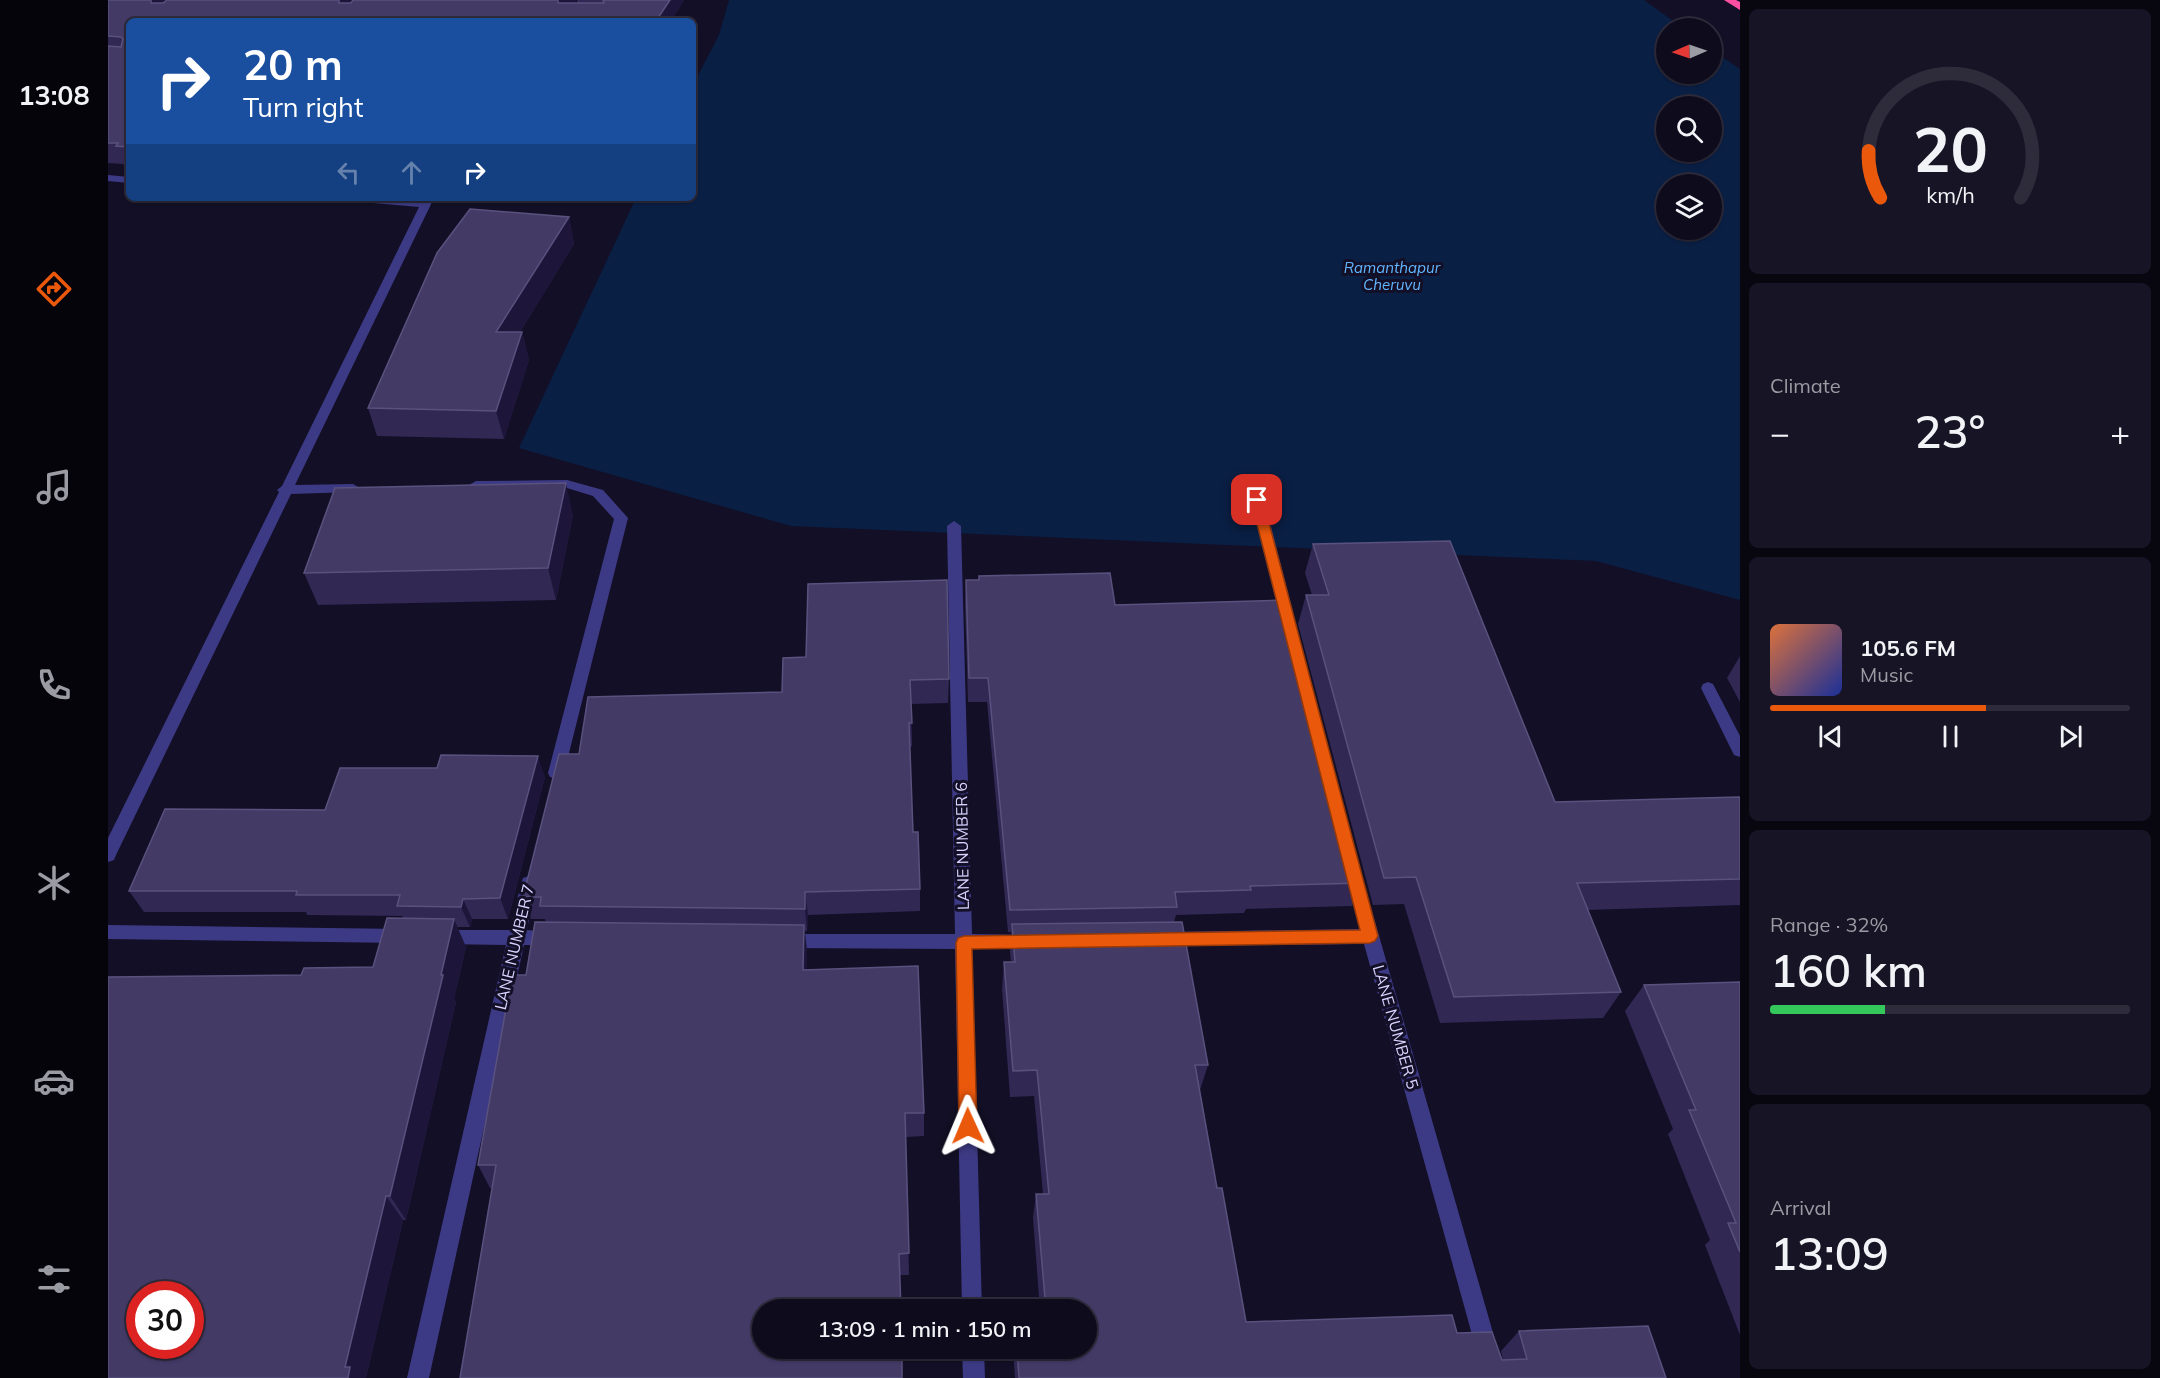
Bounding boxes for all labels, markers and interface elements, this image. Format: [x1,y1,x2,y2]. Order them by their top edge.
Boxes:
north arrow [1656,18,1722,84]
map controls [1656,18,1722,240]
text: 20 m [243,38,343,91]
icon: right [144,42,222,120]
text: 13:08 [18,78,90,112]
text: Turn right [243,90,363,124]
button: search [1656,96,1722,162]
text: 20 [1913,110,1987,189]
icon: left [332,156,365,189]
icon: ahead [395,156,428,189]
icon: right [458,156,491,189]
button: layers [1656,174,1722,240]
text: km/h [1926,182,1974,209]
water label: Ramanthapur Cheruvu [1344,258,1441,294]
icon: directions [33,268,75,310]
text: Climate [1770,373,1841,398]
text: 23° [1915,403,1985,459]
text: − [1770,412,1790,453]
text: + [2110,412,2130,453]
icon: music [33,466,75,508]
pin [1231,474,1282,525]
icon: arrive [1240,483,1273,516]
text: 105.6 FM [1860,634,1956,662]
text: Music [1860,662,1913,687]
icon: phone [33,664,75,706]
icon: previous [1814,720,1847,753]
icon: pause [1934,720,1967,753]
icon: next [2054,720,2087,753]
street label: LANE NUMBER 6 [951,782,973,910]
icon: climate [33,862,75,904]
street label: LANE NUMBER 7 [490,882,538,1012]
text: Range · 32% [1770,912,1888,937]
text: 160 km [1770,942,1927,998]
street label: LANE NUMBER 5 [1369,963,1423,1091]
icon: car [33,1060,75,1102]
position arrow [936,1094,1000,1158]
text: Arrival [1770,1195,1831,1220]
text: 13:09 [1770,1225,1889,1281]
icon: filters [33,1258,75,1300]
speed limit sign: 30 [126,1281,204,1359]
text: 13:09 · 1 min · 150 m [817,1315,1032,1343]

